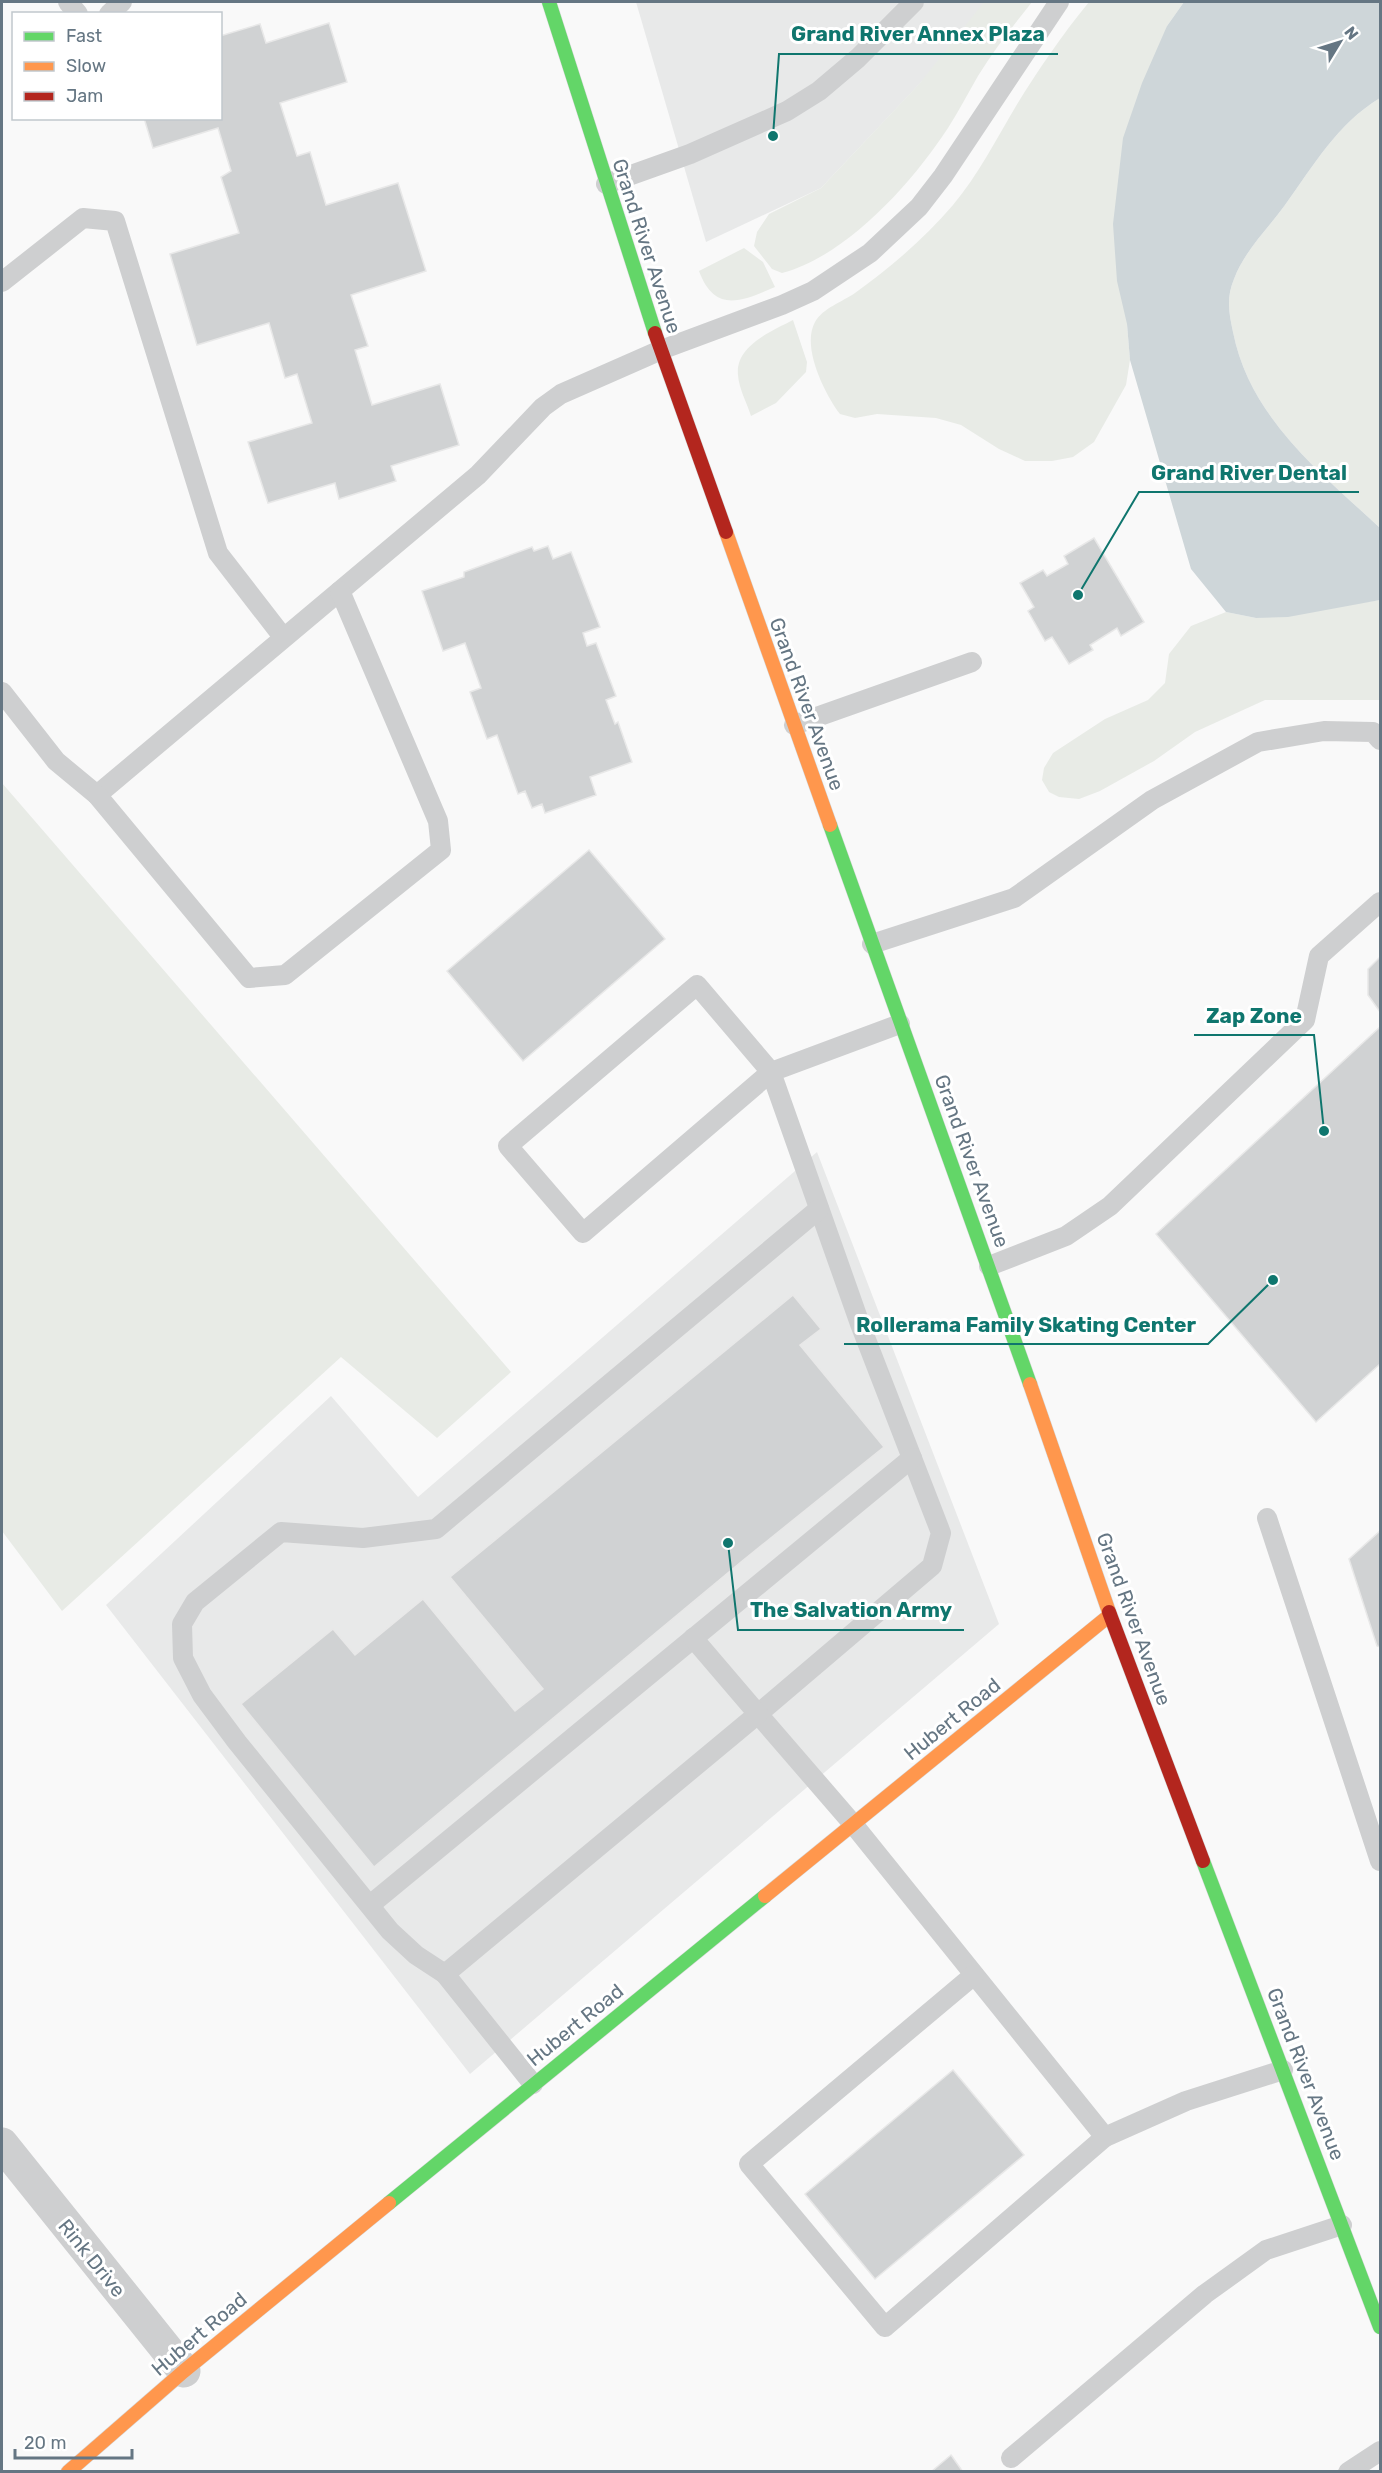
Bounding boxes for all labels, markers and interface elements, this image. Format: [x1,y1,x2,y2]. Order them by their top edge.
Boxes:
legend [12,12,222,120]
north arrow [1310,12,1370,72]
callout: Grand River Annex Plaza [779,15,1058,54]
text: Grand River Annex Plaza [791,21,1045,46]
text: N [1340,23,1362,43]
text: Fast [66,25,102,47]
text: Slow [66,55,106,77]
text: Jam [66,85,103,107]
street label: Grand River Avenue [607,156,687,336]
callout: Grand River Dental [1139,453,1359,492]
text: Grand River Dental [1151,460,1347,485]
street label: Grand River Avenue [765,614,849,794]
callout: Zap Zone [1194,996,1314,1035]
text: Zap Zone [1206,1003,1302,1028]
street label: Grand River Avenue [930,1071,1014,1251]
callout: Rollerama Family Skating Center [844,1305,1208,1344]
text: Rollerama Family Skating Center [856,1312,1196,1337]
street label: Grand River Avenue [1092,1529,1176,1709]
callout: The Salvation Army [738,1591,964,1630]
text: The Salvation Army [750,1597,953,1622]
street label: Hubert Road [899,1673,1005,1765]
street label: Hubert Road [522,1979,628,2071]
street label: Grand River Avenue [1262,1985,1350,2163]
street label: Rink Drive [53,2214,131,2302]
street label: Hubert Road [146,2287,252,2381]
scale bar [15,2422,132,2460]
text: 20 m [24,2432,66,2454]

